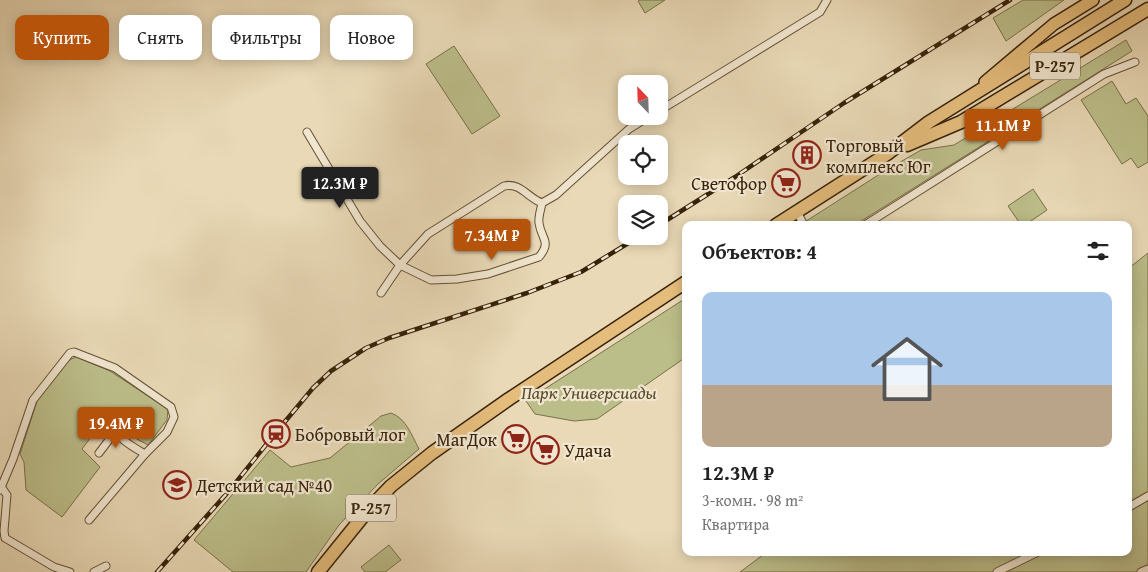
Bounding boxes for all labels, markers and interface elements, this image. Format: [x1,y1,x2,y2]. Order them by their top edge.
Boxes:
chip: Купить [15,15,109,60]
chip: Снять [119,15,202,60]
chip: Фильтры [212,15,320,60]
chip: Новое [330,15,413,60]
road number: Р-257 [1030,52,1080,80]
north arrow [618,75,668,125]
map controls [618,75,668,245]
pin: 11.1M ₽ [957,108,1049,151]
text: 11.1M ₽ [976,113,1030,137]
place label: Торговый комплекс Юг [826,132,931,180]
button: locate [618,135,668,185]
building icon: Торговый комплекс Юг [792,140,822,170]
pin: 12.3M ₽ [294,166,386,209]
supermarket icon: Светофор [771,168,801,198]
place label: Светофор [691,170,767,197]
text: 12.3M ₽ [313,171,367,195]
button: layers [618,195,668,245]
pin: 7.34M ₽ [446,218,538,261]
text: 7.34M ₽ [465,223,519,247]
text: Объектов: 4 [702,236,817,267]
icon: filters [1084,237,1112,265]
icon: home [862,324,952,414]
park label: Парк Универсиады [521,379,657,406]
pin: 19.4M ₽ [70,406,162,449]
text: 19.4M ₽ [89,411,143,435]
station icon: Бобровый лог [261,419,291,449]
place label: Бобровый лог [295,421,406,448]
supermarket icon: МагДок [501,424,531,454]
place label: МагДок [437,426,498,453]
supermarket icon: Удача [530,435,560,465]
place label: Удача [564,437,612,464]
text: 12.3M ₽ [702,457,774,488]
school or university icon: Детский сад №40 [162,470,192,500]
place label: Детский сад №40 [195,472,332,499]
text: 3-комн. · 98 m² [702,488,803,512]
road number: Р-257 [346,494,396,522]
text: Квартира [702,512,769,536]

